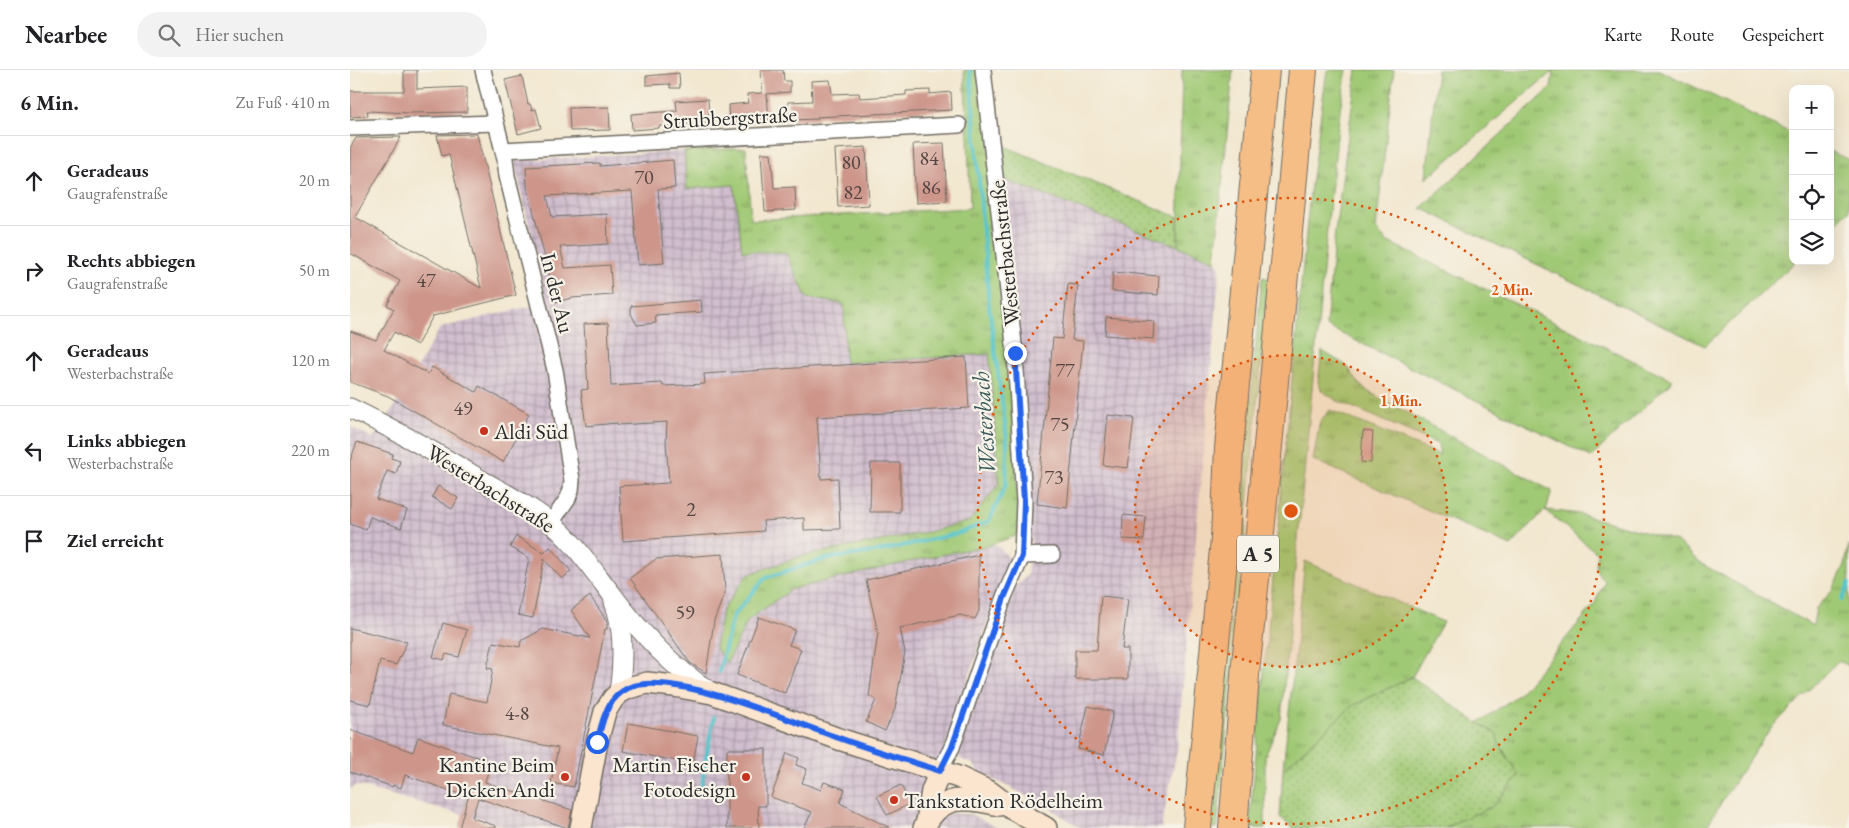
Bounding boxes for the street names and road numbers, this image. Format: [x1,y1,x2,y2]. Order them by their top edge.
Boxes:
street label: Strubbergstraße [662,99,798,135]
street label: Westerbachstraße [982,178,1027,327]
street label: In der Au [534,250,582,337]
street label: Westerbachstraße [421,437,561,540]
road number: A 5 [1237,536,1279,572]

